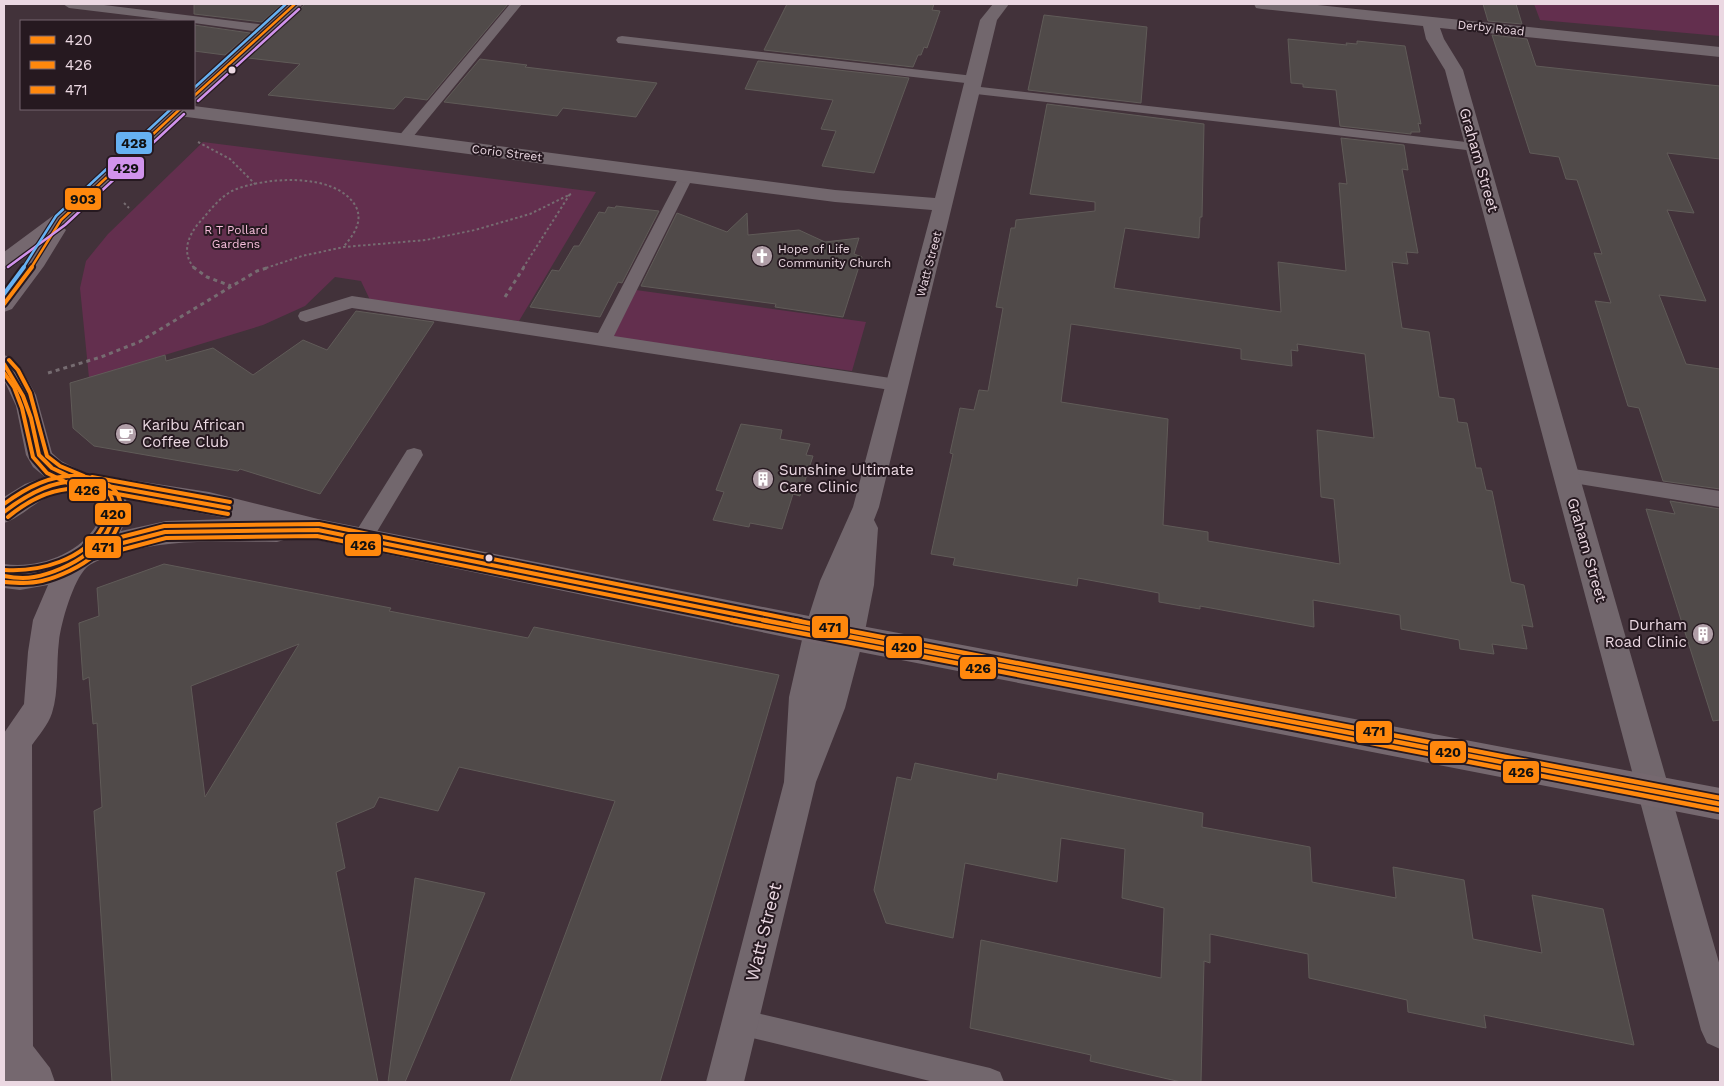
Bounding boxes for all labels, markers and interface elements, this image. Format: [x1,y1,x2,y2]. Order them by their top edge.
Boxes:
street label: Derby Road [1457,18,1525,38]
legend [20,20,195,110]
text: 420 [65,31,92,49]
text: 426 [65,56,92,74]
unlabelled marker [227,65,237,75]
text: 471 [65,81,88,99]
street label: Graham Street [1456,106,1503,215]
line badge: 428 [115,131,153,155]
text: 428 [121,135,147,151]
street label: Corio Street [471,142,543,164]
line badge: 429 [107,156,145,180]
text: 429 [113,160,139,176]
line badge: 903 [64,187,102,211]
text: 903 [70,191,96,207]
park label: R T Pollard Gardens [204,223,268,251]
street label: Watt Street [914,230,944,298]
place label: Hope of Life Community Church [778,242,891,270]
church icon: Hope of Life Community Church [750,244,774,268]
place label: Karibu African Coffee Club [142,416,245,451]
cafe icon: Karibu African Coffee Club [114,422,138,446]
place label: Sunshine Ultimate Care Clinic [779,461,914,496]
building icon: Sunshine Ultimate Care Clinic [751,467,775,491]
line badge: 426 [68,478,107,502]
text: 426 [74,482,100,498]
street label: Graham Street [1564,496,1611,605]
line badge: 420 [94,502,132,526]
text: 420 [100,506,126,522]
line badge: 426 [344,533,382,557]
line badge: 471 [84,535,122,559]
text: 426 [350,537,376,553]
text: 471 [92,539,114,555]
unlabelled marker [484,553,494,563]
line badge: 471 [811,615,849,639]
place label: Durham Road Clinic [1605,616,1687,651]
text: 471 [819,619,841,635]
building icon: Durham Road Clinic [1691,622,1715,646]
line badge: 420 [885,635,923,659]
text: 420 [891,639,917,655]
line badge: 426 [959,656,997,680]
text: 426 [965,660,991,676]
line badge: 471 [1355,720,1393,744]
text: 471 [1363,723,1385,739]
line badge: 420 [1429,740,1467,764]
text: 420 [1435,744,1461,760]
line badge: 426 [1502,760,1540,784]
text: 426 [1508,764,1534,780]
street label: Watt Street [741,880,785,983]

